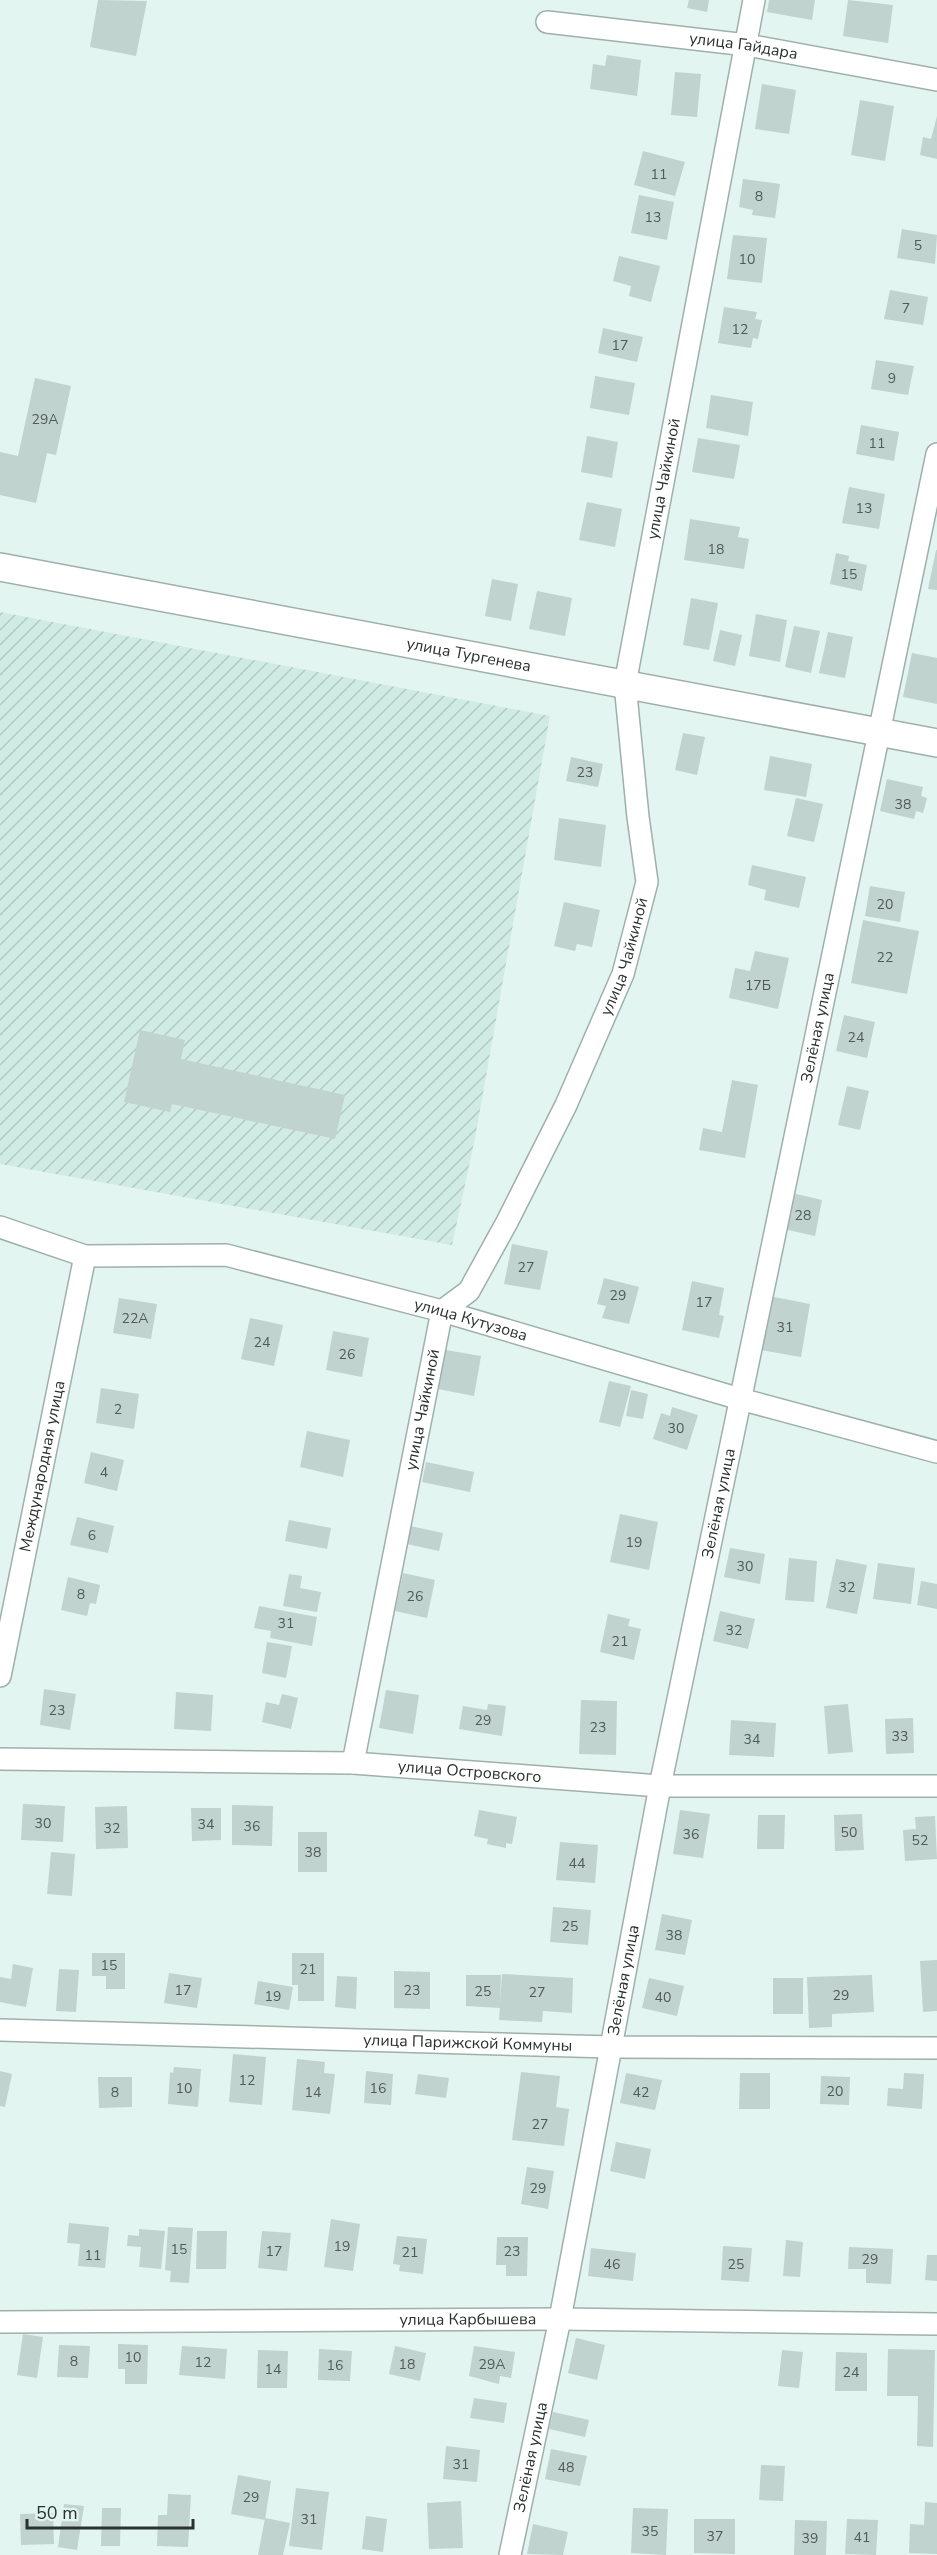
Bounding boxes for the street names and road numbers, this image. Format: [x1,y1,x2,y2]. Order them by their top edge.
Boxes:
street label: улица Гайдара [688,27,800,65]
street label: улица Чайкиной [641,416,686,541]
street label: улица Тургенева [405,633,533,678]
street label: улица Чайкиной [595,895,653,1019]
street label: Зелёная улица [795,971,840,1085]
street label: улица Кутузова [412,1293,530,1347]
street label: улица Чайкиной [400,1347,445,1472]
street label: Международная улица [14,1379,71,1554]
street label: Зелёная улица [697,1446,741,1561]
street label: улица Островского [397,1755,542,1788]
street label: Зелёная улица [602,1923,645,2037]
street label: улица Парижской Коммуны [363,2029,573,2057]
street label: улица Карбышева [400,2308,536,2331]
street label: Зелёная улица [508,2400,553,2514]

